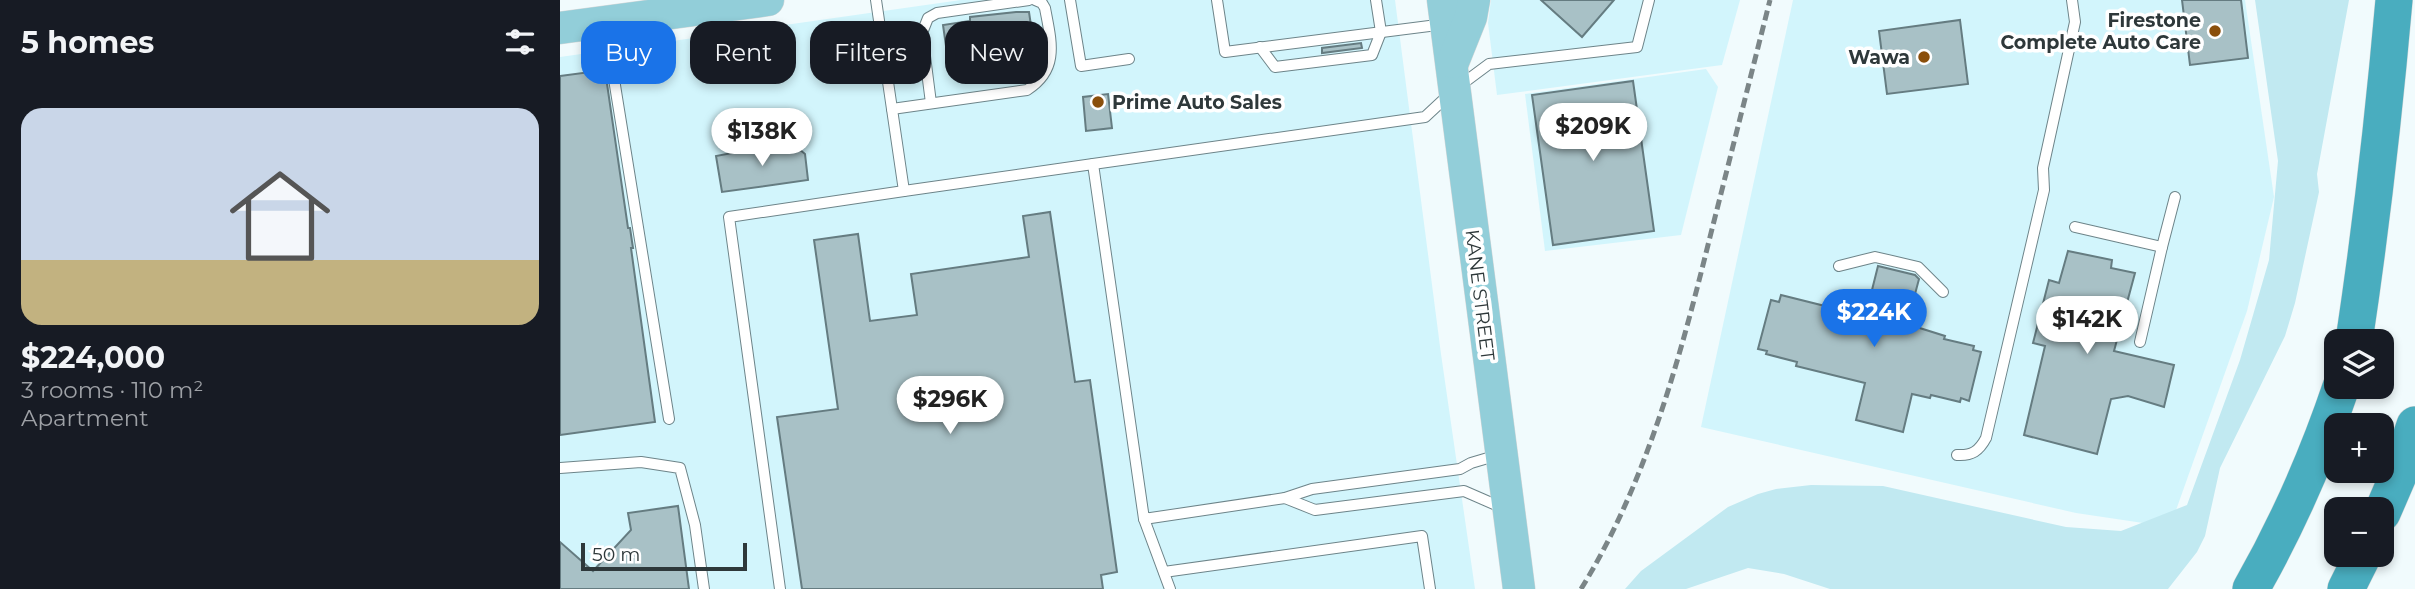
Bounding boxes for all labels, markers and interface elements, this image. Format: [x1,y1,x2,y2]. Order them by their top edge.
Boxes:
place label: Firestone Complete Auto Care [2000,9,2201,54]
chip: Buy [581,21,676,84]
chip: Rent [690,21,796,84]
chip: Filters [810,21,931,84]
chip: New [945,21,1048,84]
icon: filters [501,23,539,61]
marker: Firestone Complete Auto Care [2207,23,2223,39]
text: 5 homes [21,24,154,61]
place label: Wawa [1848,46,1910,69]
marker: Wawa [1916,49,1932,65]
place label: Prime Auto Sales [1112,91,1282,114]
marker: Prime Auto Sales [1090,94,1106,110]
pin: $209K [1544,104,1642,163]
pin: $138K [713,108,811,168]
text: $209K [1555,112,1631,140]
text: $138K [727,117,797,145]
icon: home [217,153,343,279]
street label: KANE STREET [1461,228,1499,362]
pin: $224K [1825,290,1923,349]
pin: $142K [2038,296,2136,356]
text: $224K [1837,298,1911,326]
text: $142K [2052,305,2122,333]
map controls [2324,329,2394,567]
button: layers [2324,329,2394,399]
text: $224,000 [21,339,165,376]
text: 3 rooms · 110 m² [21,376,203,404]
pin: $296K [901,376,999,436]
text: $296K [913,385,987,413]
text: Apartment [21,404,149,432]
button: + [2324,413,2394,483]
button: − [2324,497,2394,567]
scale bar [581,540,747,572]
text: 50 m [592,543,640,566]

